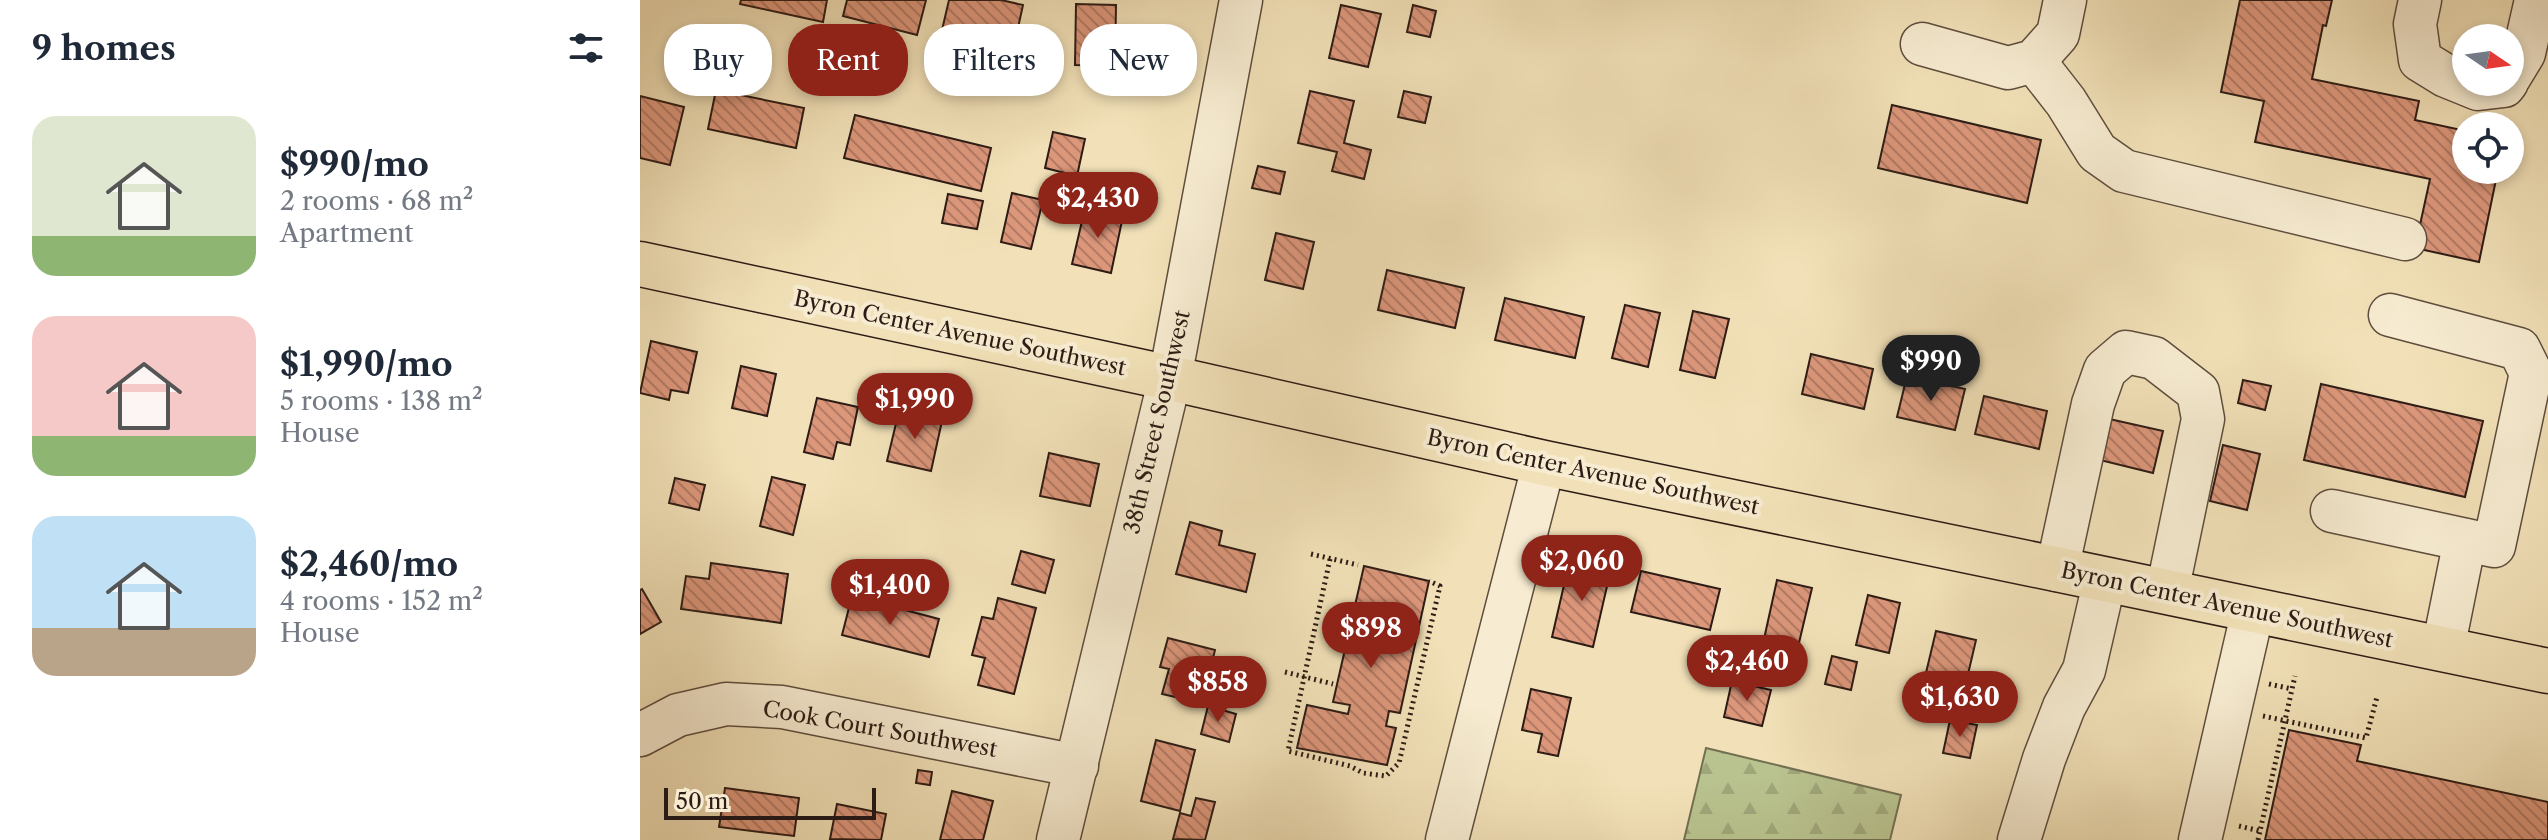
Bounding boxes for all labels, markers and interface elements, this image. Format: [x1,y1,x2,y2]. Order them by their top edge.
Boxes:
chip: Buy [664,24,772,96]
chip: Rent [788,24,908,96]
chip: Filters [924,24,1064,96]
chip: New [1080,24,1197,96]
north arrow [2452,24,2524,96]
map controls [2452,24,2524,184]
icon: filters [564,26,608,70]
text: 9 homes [32,27,176,69]
button: locate [2452,112,2524,184]
text: $990/mo [280,143,429,185]
icon: home [96,148,192,244]
pin: $2,430 [1033,172,1163,240]
text: $2,430 [1056,182,1140,214]
text: 2 rooms · 68 m² [280,185,473,217]
text: Apartment [280,217,413,249]
street label: Byron Center Avenue Southwest [791,285,1129,381]
street label: 38th Street Southwest [1118,307,1196,537]
pin: $990 [1884,335,1978,403]
text: $1,990/mo [280,343,453,385]
text: $990 [1900,345,1962,377]
icon: home [96,348,192,444]
pin: $1,990 [850,373,980,441]
text: $1,990 [875,383,955,415]
text: 5 rooms · 138 m² [280,385,483,417]
text: House [280,417,360,449]
street label: Byron Center Avenue Southwest [1424,424,1762,520]
pin: $2,060 [1517,535,1647,603]
text: $2,460/mo [280,543,458,585]
text: $2,060 [1539,545,1625,577]
icon: home [96,548,192,644]
street label: Byron Center Avenue Southwest [2058,557,2396,653]
pin: $1,400 [825,559,955,627]
text: $1,400 [849,569,931,601]
text: 4 rooms · 152 m² [280,585,483,617]
pin: $898 [1324,602,1418,670]
text: $898 [1340,612,1402,644]
text: House [280,617,360,649]
pin: $2,460 [1682,635,1812,703]
text: $2,460 [1705,645,1789,677]
pin: $858 [1171,656,1265,724]
text: $858 [1188,666,1248,698]
pin: $1,630 [1895,671,2025,739]
text: $1,630 [1920,681,2000,713]
street label: Cook Court Southwest [761,695,999,763]
scale bar [664,784,876,820]
text: 50 m [676,788,728,815]

